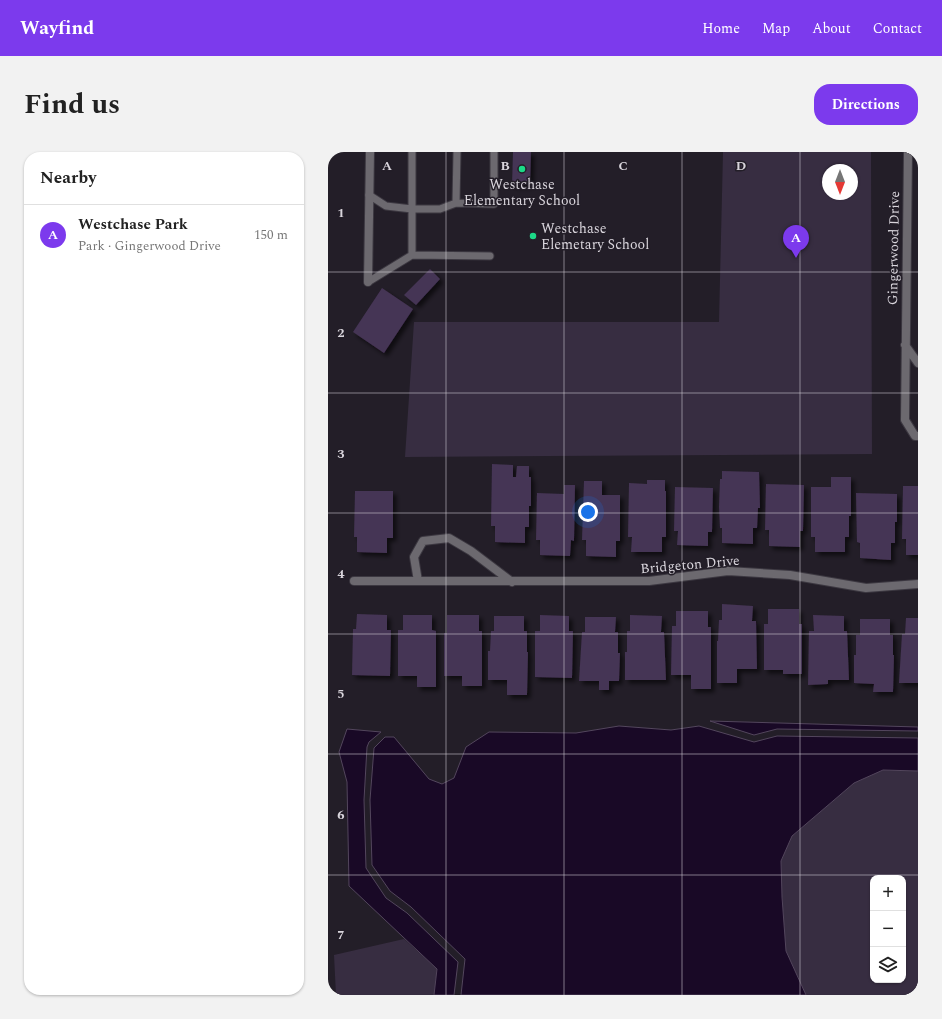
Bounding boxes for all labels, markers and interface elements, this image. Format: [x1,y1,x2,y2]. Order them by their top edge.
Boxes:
text: Wayfind [20,14,94,43]
text: Home [702,18,740,39]
text: Map [762,18,790,39]
text: About [812,18,851,39]
text: Contact [873,18,922,39]
text: Find us [24,83,120,126]
button: Directions [814,84,918,125]
text: A [382,156,392,176]
text: B [500,156,510,176]
text: C [618,156,628,176]
text: D [736,156,746,176]
marker: Westchase Elementary School [517,164,527,174]
north arrow [822,164,858,200]
text: Nearby [40,165,96,191]
place label: Westchase Elementary School [464,174,580,211]
street label: Gingerwood Drive [882,190,905,305]
text: 1 [337,203,345,223]
text: Westchase Park [78,213,188,236]
place label: Westchase Elemetary School [541,218,649,255]
text: A [48,225,58,245]
text: 150 m [254,225,288,245]
pin: A [783,225,809,258]
marker: Westchase Elemetary School [528,231,538,241]
text: Park · Gingerwood Drive [78,236,221,256]
text: 2 [337,323,345,343]
text: 3 [337,444,345,464]
your location [578,502,598,522]
street label: Bridgeton Drive [639,550,741,579]
text: 4 [337,564,345,584]
text: 5 [337,684,345,704]
text: 6 [337,805,345,825]
map controls [870,875,906,983]
button: + [870,875,906,911]
button: − [870,911,906,947]
text: 7 [337,925,345,945]
button: layers [870,947,906,983]

